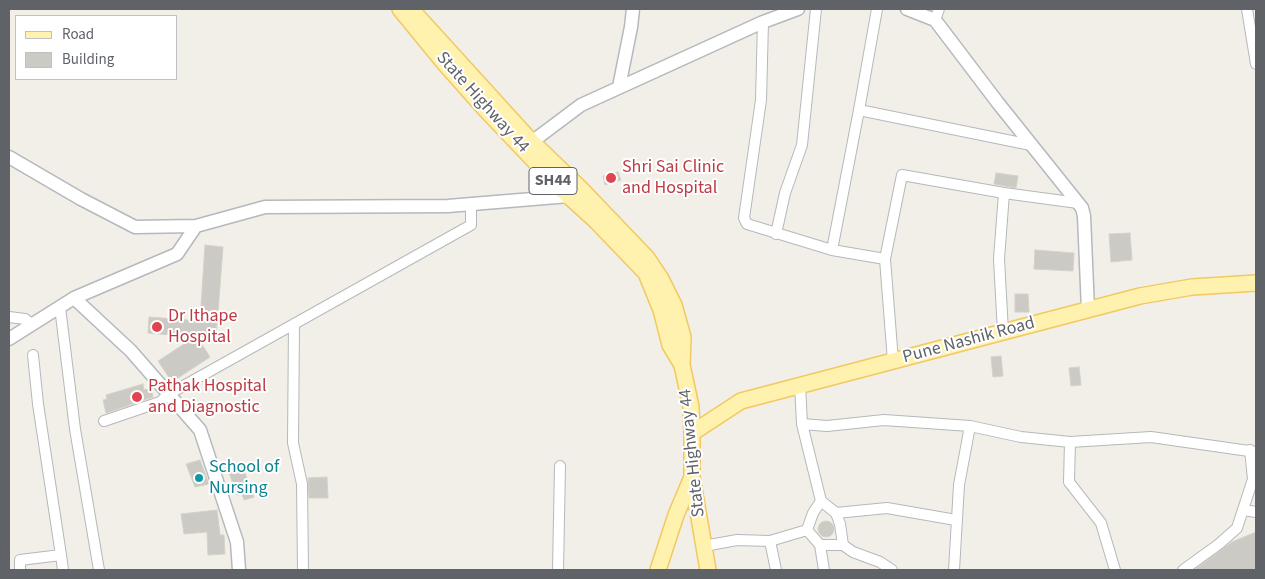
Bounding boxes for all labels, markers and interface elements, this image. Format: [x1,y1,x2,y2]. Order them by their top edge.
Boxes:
legend [15,15,178,80]
text: Road [62,24,94,45]
street label: State Highway 44 [431,48,533,158]
text: Building [62,49,114,70]
place label: Shri Sai Clinic and Hospital [622,157,724,200]
road number: SH44 [529,168,577,195]
marker: Shri Sai Clinic and Hospital [604,171,618,185]
place label: Dr Ithape Hospital [168,306,238,348]
street label: Pune Nashik Road [901,313,1037,369]
marker: Dr Ithape Hospital [150,320,164,334]
place label: Pathak Hospital and Diagnostic [148,376,266,418]
street label: State Highway 44 [676,388,710,518]
marker: Pathak Hospital and Diagnostic [130,390,144,404]
place label: School of Nursing [209,457,279,499]
marker: School of Nursing [193,472,205,484]

